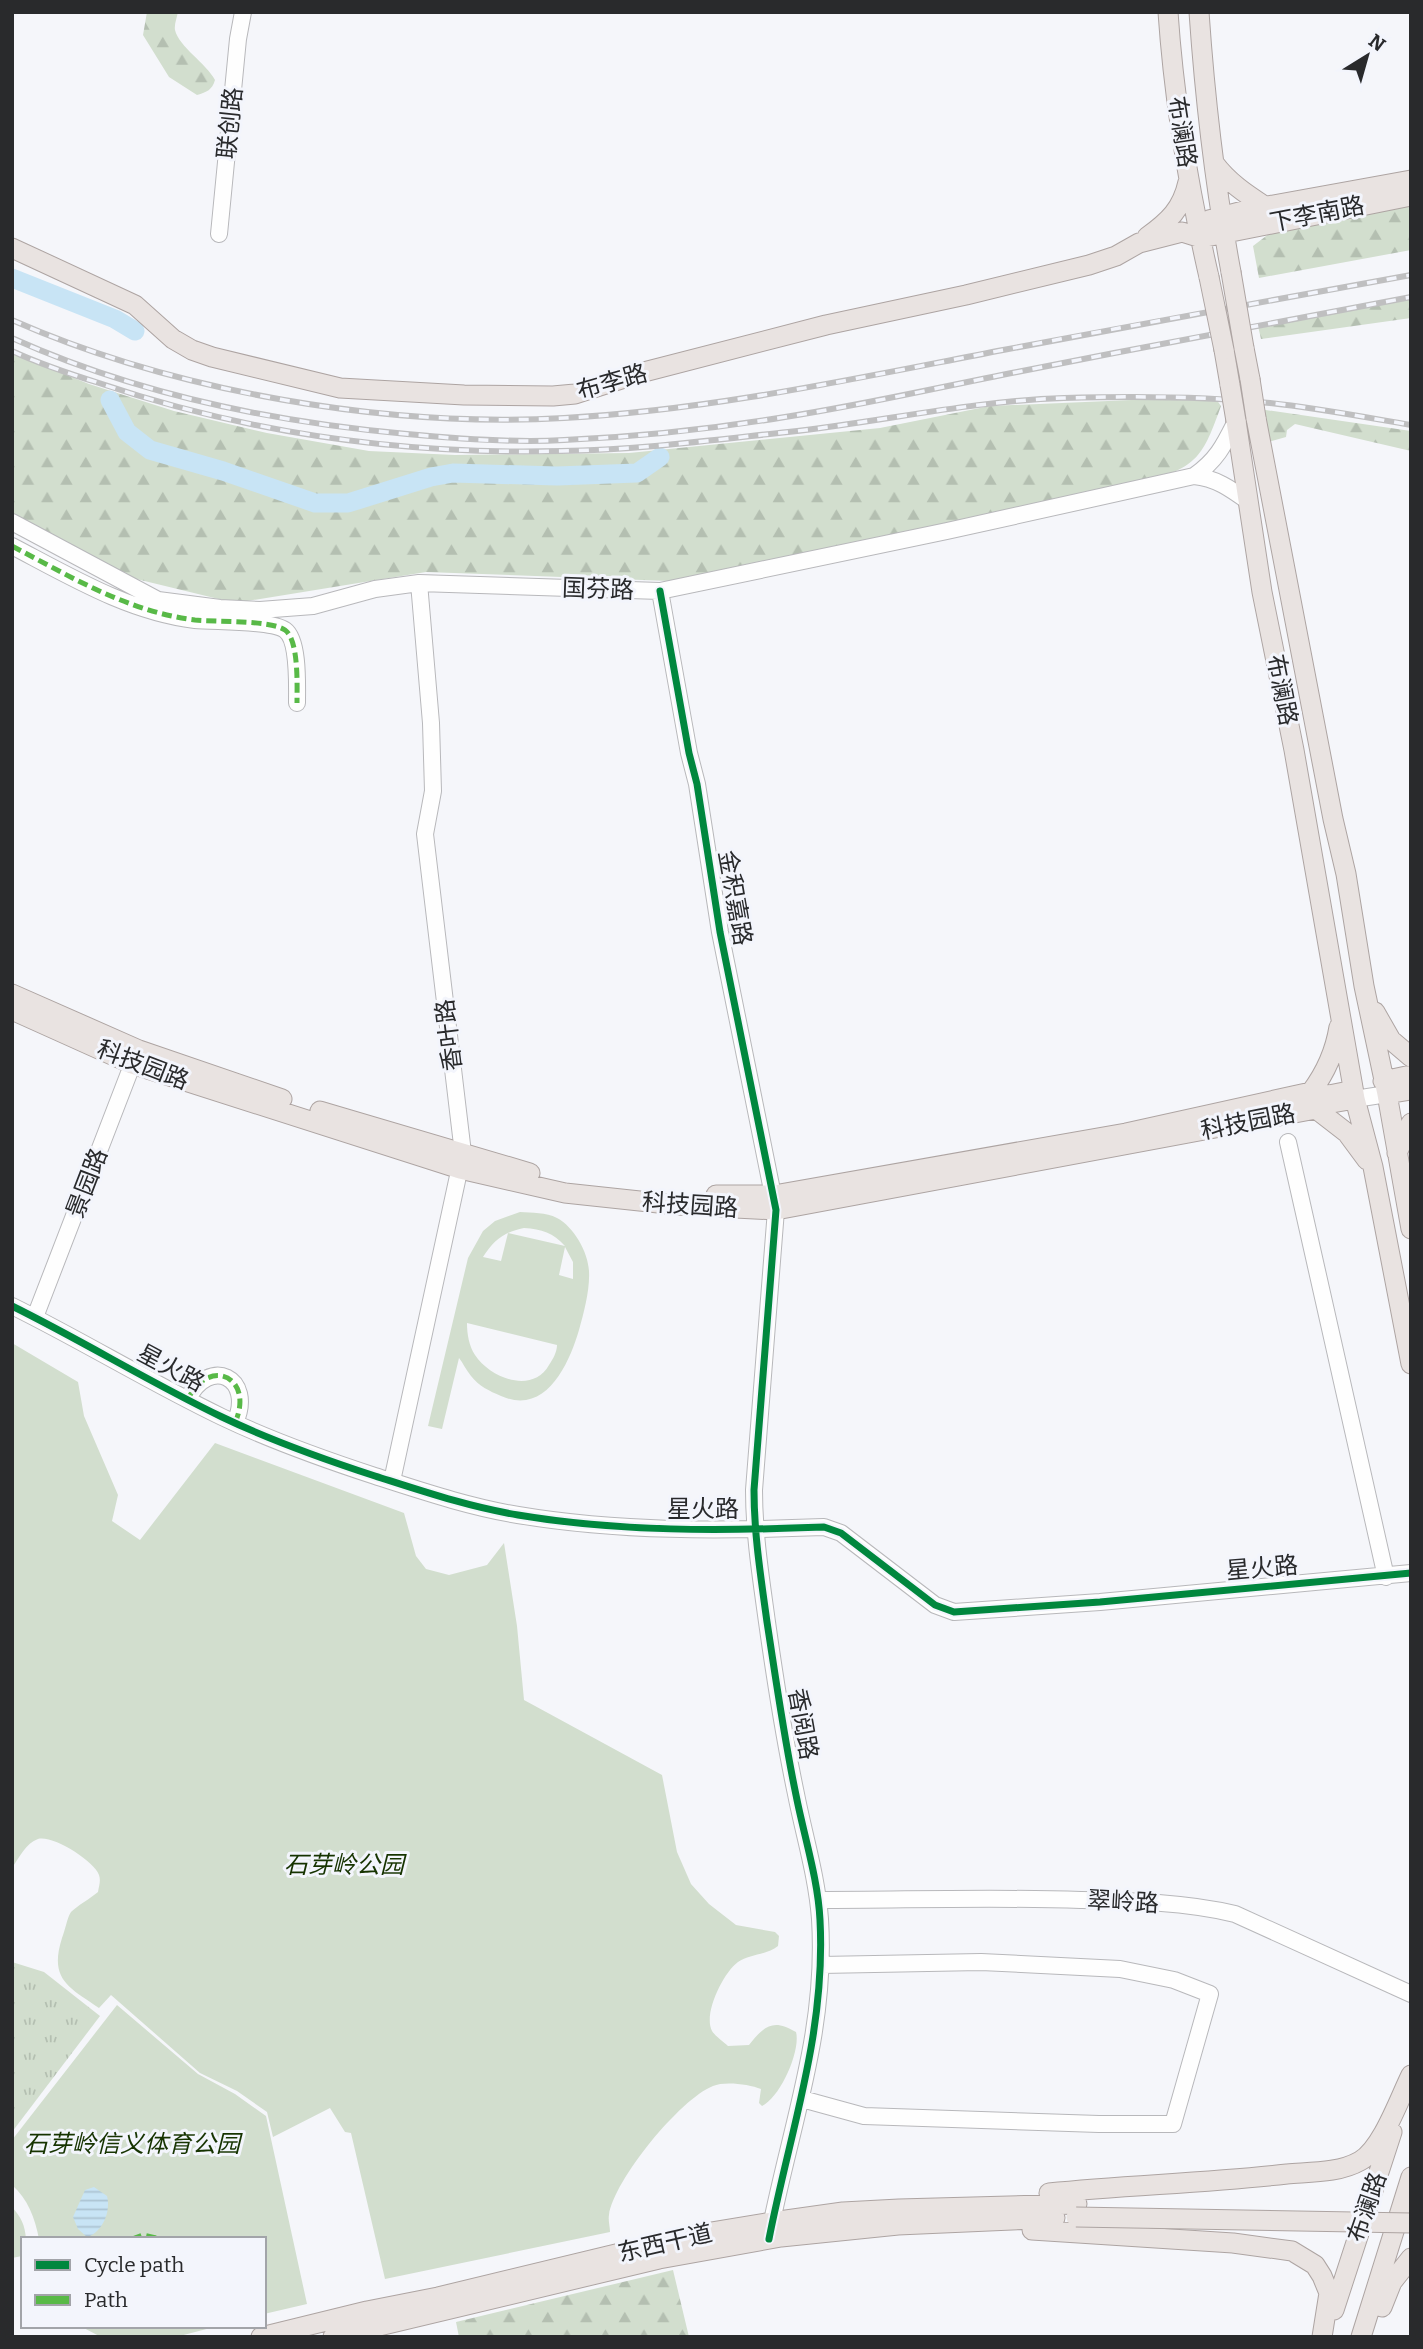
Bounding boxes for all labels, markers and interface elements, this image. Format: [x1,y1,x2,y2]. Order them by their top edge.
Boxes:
north arrow [1332,21,1402,91]
text: N [1364,29,1390,57]
street label: 联创路 [212,86,248,160]
street label: 布澜路 [1163,94,1201,170]
street label: 下李南路 [1267,191,1367,237]
street label: 布李路 [574,359,650,405]
street label: 国芬路 [562,574,634,604]
street label: 布澜路 [1261,652,1303,728]
street label: 金积嘉路 [713,848,757,948]
street label: 香叶路 [431,998,467,1072]
street label: 科技园路 [93,1035,193,1095]
street label: 科技园路 [1198,1099,1298,1145]
street label: 景园路 [61,1144,113,1222]
street label: 科技园路 [641,1188,739,1222]
street label: 星火路 [133,1339,209,1397]
street label: 星火路 [667,1495,739,1523]
street label: 星火路 [1225,1551,1299,1585]
street label: 香阅路 [783,1686,823,1762]
park label: 石芽岭公园 [284,1851,407,1879]
street label: 翠岭路 [1086,1886,1160,1918]
park label: 石芽岭信义体育公园 [24,2130,243,2158]
street label: 布澜路 [1342,2168,1392,2246]
street label: 东西干道 [615,2219,715,2267]
legend [21,2237,266,2328]
text: Cycle path [84,2252,184,2278]
text: Path [84,2287,128,2313]

